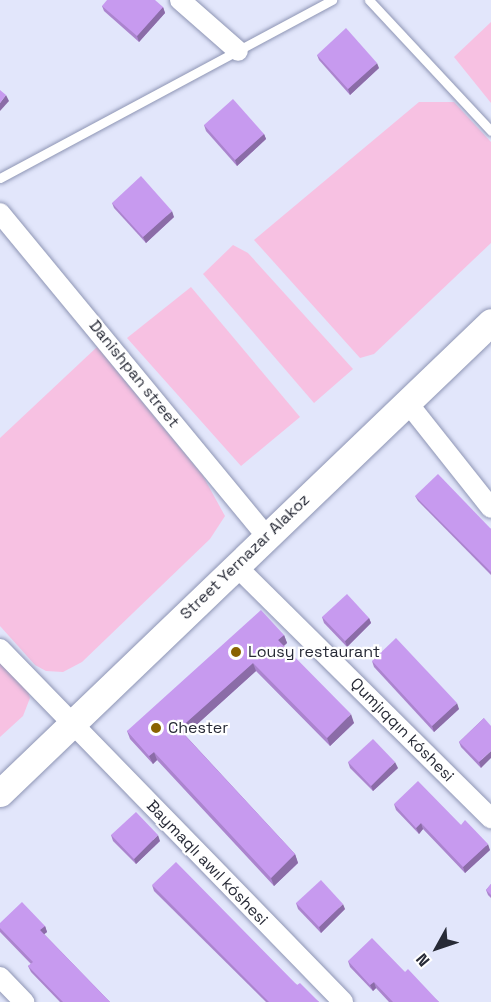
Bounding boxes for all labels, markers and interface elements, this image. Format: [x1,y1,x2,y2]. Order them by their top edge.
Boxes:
street label: Danishpan street [85,316,183,432]
street label: Street Yernazar Alakoz [176,490,314,624]
place label: Lousy restaurant [248,642,380,662]
marker: Lousy restaurant [229,645,243,659]
street label: Qumjıqqın kóshesi [346,674,458,786]
place label: Chester [168,718,228,738]
marker: Chester [149,721,163,735]
street label: Baymaqlı awıl kóshesi [142,797,272,929]
north arrow [407,918,467,978]
text: N [411,949,434,971]

